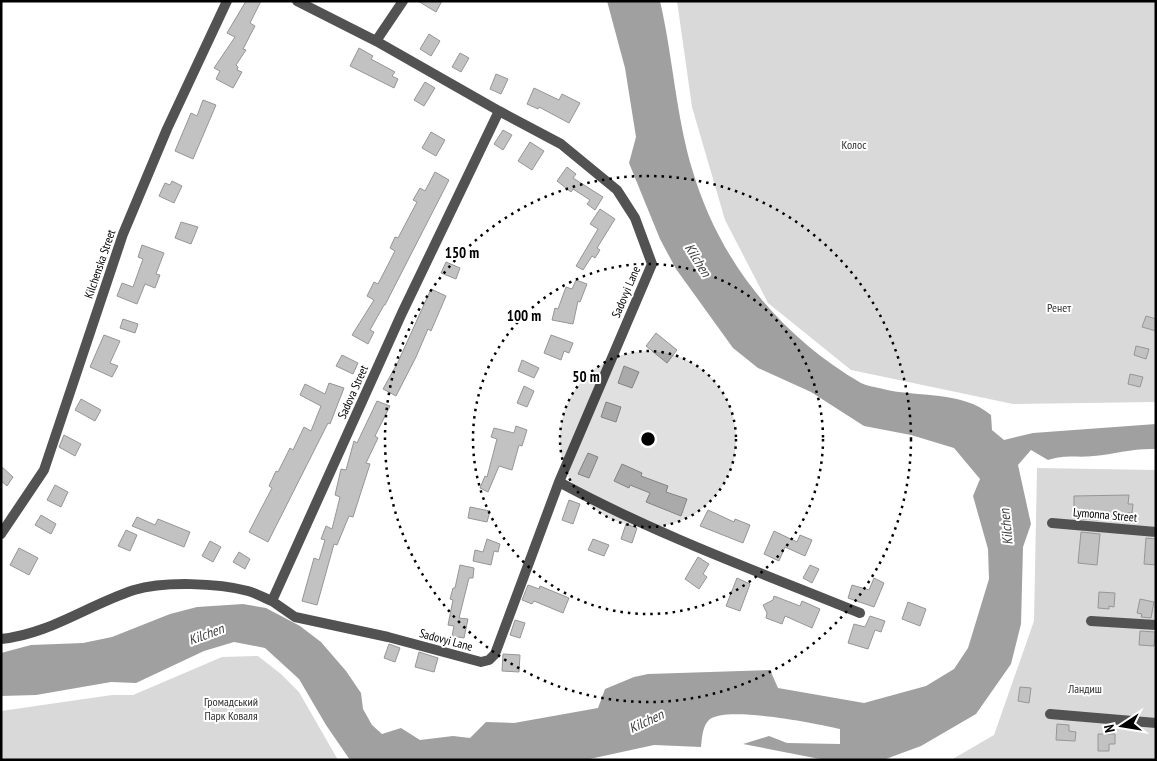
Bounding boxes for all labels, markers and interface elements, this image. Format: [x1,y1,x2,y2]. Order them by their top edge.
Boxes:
park label: Колос [842,137,867,152]
street label: Kilchenska Street [81,227,119,300]
water label: Kilchen [681,240,716,281]
text: 150 m [445,243,479,262]
street label: Sadovyi Lane [608,264,643,320]
park label: Ренет [1047,300,1071,315]
text: 100 m [507,306,541,325]
street label: Sadova Street [334,362,371,421]
text: 50 m [572,367,600,386]
centre of rings [639,430,657,448]
street label: Lymonna Street [1072,504,1138,525]
water label: Kilchen [995,507,1017,546]
water label: Kilchen [186,619,227,649]
street label: Sadovyi Lane [418,625,474,654]
park label: Ландиш [1067,681,1102,696]
park label: Громадський Парк Коваля [204,694,258,723]
north arrow [1097,701,1147,751]
water label: Kilchen [626,705,667,737]
text: N [1100,723,1119,734]

